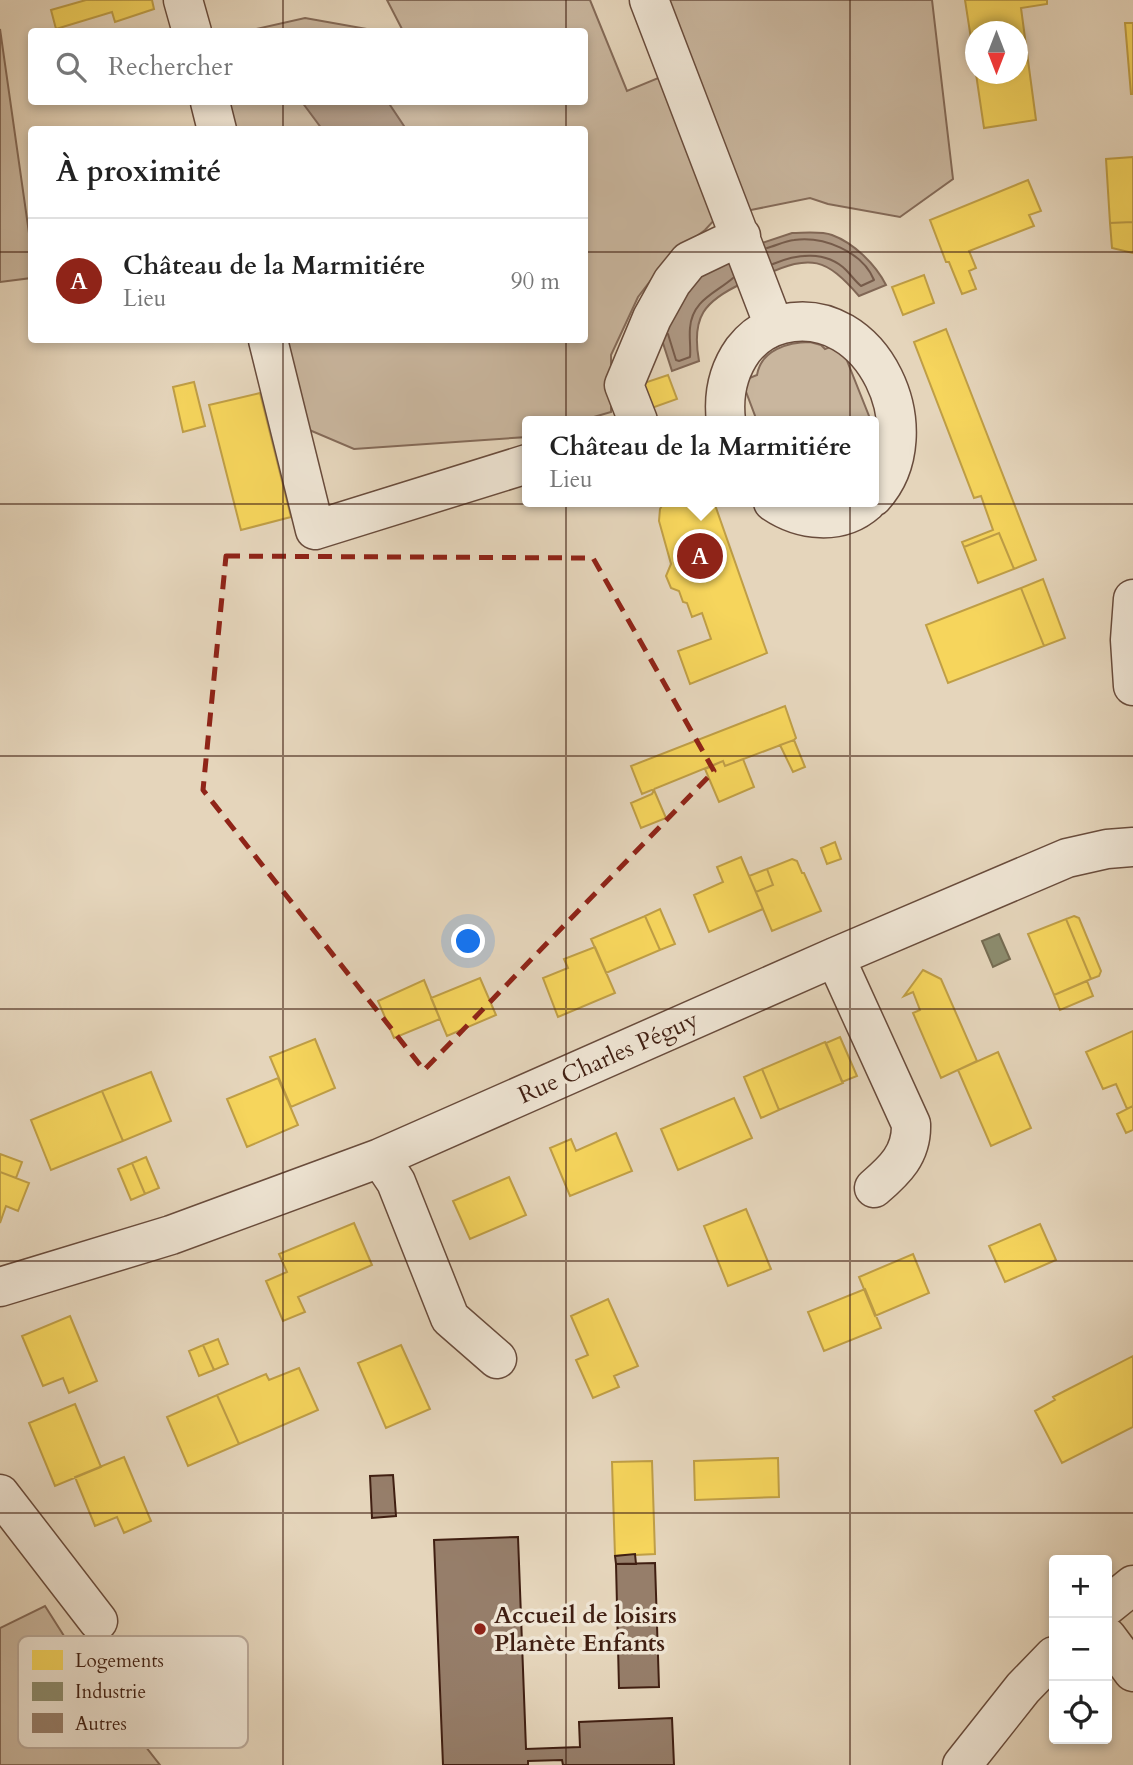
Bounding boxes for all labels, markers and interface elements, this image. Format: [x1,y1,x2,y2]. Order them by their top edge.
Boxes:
north arrow [965,21,1028,84]
search box [28,28,588,105]
icon: search [52,48,90,86]
text: Rechercher [108,49,233,84]
text: À proximité [56,151,221,192]
text: Château de la Marmitiére [123,248,425,283]
text: A [70,266,88,297]
text: 90 m [511,266,560,297]
text: Lieu [123,283,166,314]
popup [522,416,879,507]
text: Château de la Marmitiére [549,429,852,464]
text: Lieu [549,464,593,495]
pin: A [677,530,723,582]
your location [451,924,485,958]
street label: Rue Charles Péguy [513,1003,704,1112]
map controls [1049,1555,1112,1744]
button: + [1049,1555,1112,1618]
place label: Accueil de loisirs Planète Enfants [494,1599,677,1660]
button: − [1049,1618,1112,1681]
marker: Accueil de loisirs Planète Enfants [472,1621,488,1637]
legend [18,1636,248,1748]
text: Logements [75,1648,164,1674]
text: Industrie [75,1679,146,1705]
button: locate [1049,1681,1112,1744]
text: Autres [75,1711,127,1737]

